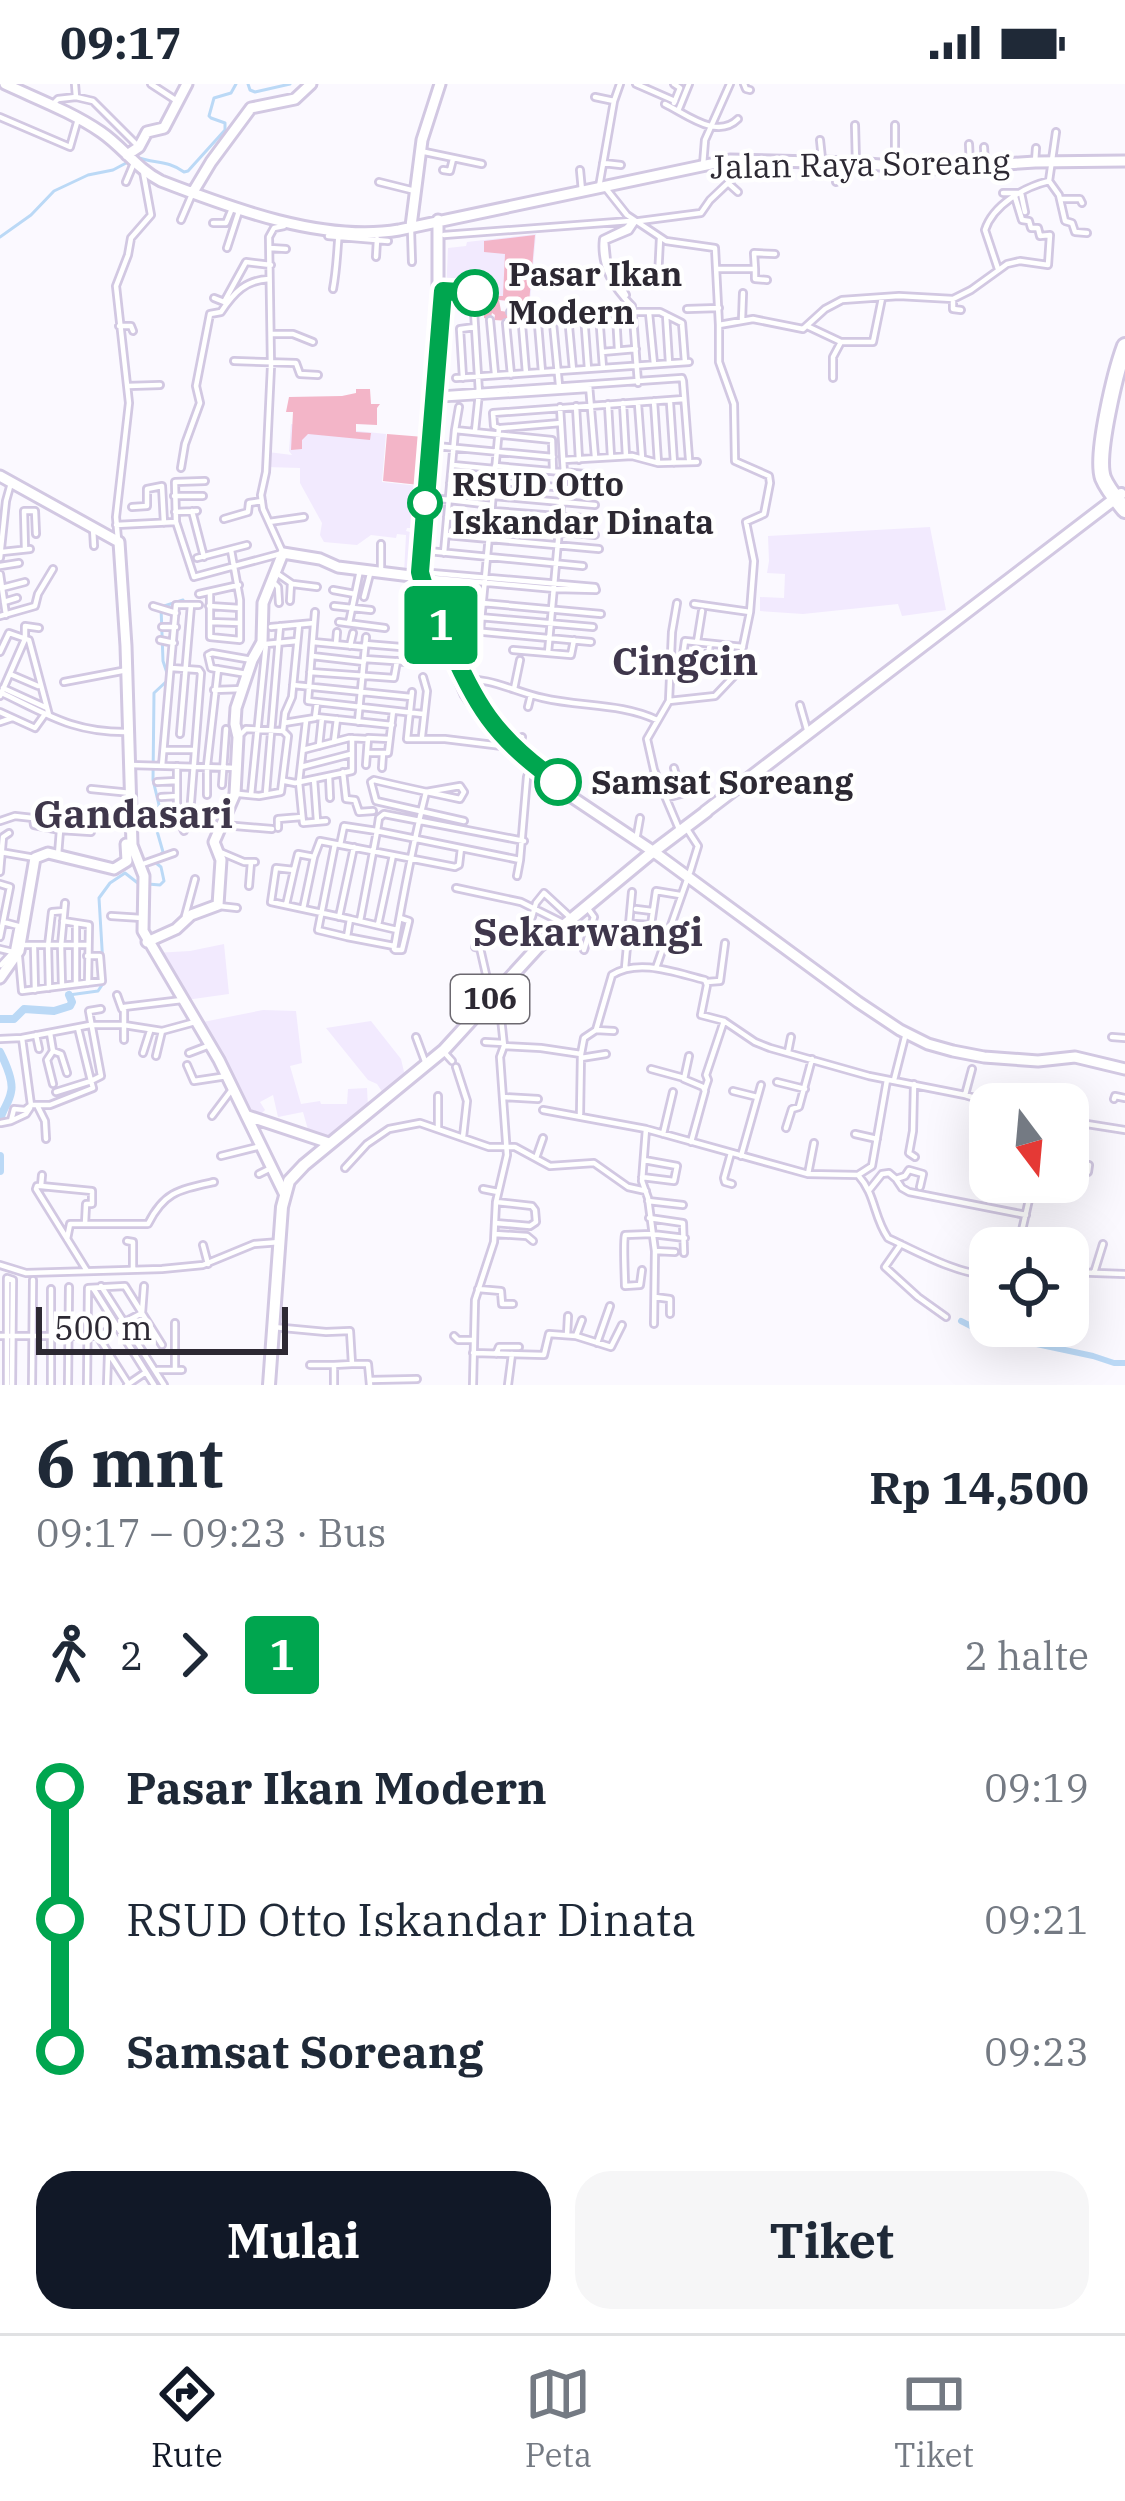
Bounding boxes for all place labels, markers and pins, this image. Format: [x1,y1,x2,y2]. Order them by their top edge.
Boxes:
place label: Pasar Ikan Modern [508,252,682,333]
marker: Pasar Ikan Modern [453,271,497,315]
place label: RSUD Otto Iskandar Dinata [452,462,714,543]
marker: RSUD Otto Iskandar Dinata [409,487,441,519]
marker: Samsat Soreang [536,760,580,804]
place label: Samsat Soreang [591,760,853,803]

